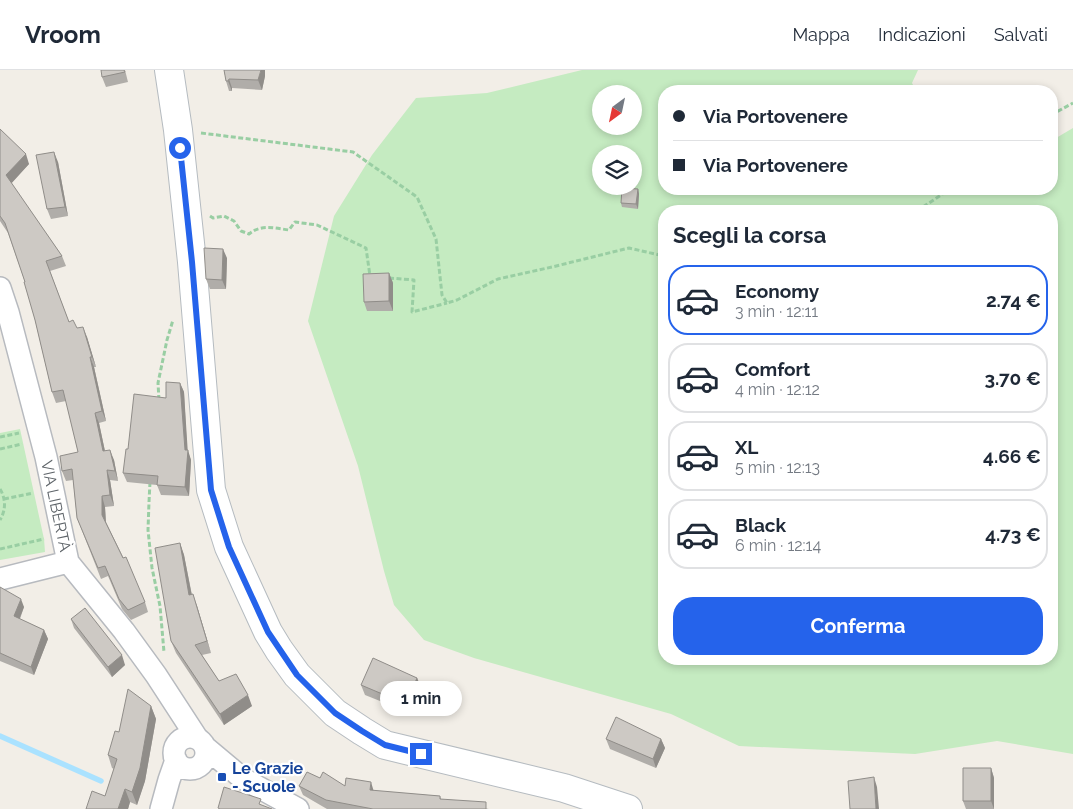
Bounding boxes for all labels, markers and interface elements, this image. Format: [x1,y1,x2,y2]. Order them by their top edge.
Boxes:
text: Vroom [25,20,101,49]
text: Mappa [792,24,850,45]
text: Indicazioni [878,24,966,45]
text: Salvati [994,24,1048,45]
north arrow [592,85,642,135]
map controls [592,85,642,195]
text: Via Portovenere [703,105,848,127]
route start [169,137,191,159]
button: layers [592,145,642,195]
text: Via Portovenere [703,154,848,176]
text: Scegli la corsa [673,222,826,248]
icon: car [675,278,720,323]
text: Economy [735,280,819,302]
text: 2.74 € [986,289,1041,311]
text: 3 min · 12:11 [735,302,818,321]
icon: car [675,356,720,401]
text: Comfort [735,358,810,380]
text: 3.70 € [984,367,1041,389]
text: 4 min · 12:12 [735,380,820,399]
icon: car [675,434,720,479]
text: XL [735,436,758,458]
text: 4.66 € [983,445,1041,467]
street label: VIA LIBERTÀ [37,458,76,554]
text: 5 min · 12:13 [735,458,820,477]
icon: car [675,512,720,557]
text: Black [735,514,786,536]
text: 4.73 € [985,523,1041,545]
text: 6 min · 12:14 [735,536,821,555]
button: Conferma [673,597,1043,655]
callout: 1 min [380,682,462,716]
text: 1 min [401,689,441,708]
route end [410,743,432,765]
place label: Le Grazie - Scuole [232,759,304,796]
marker: Le Grazie - Scuole [216,771,228,783]

